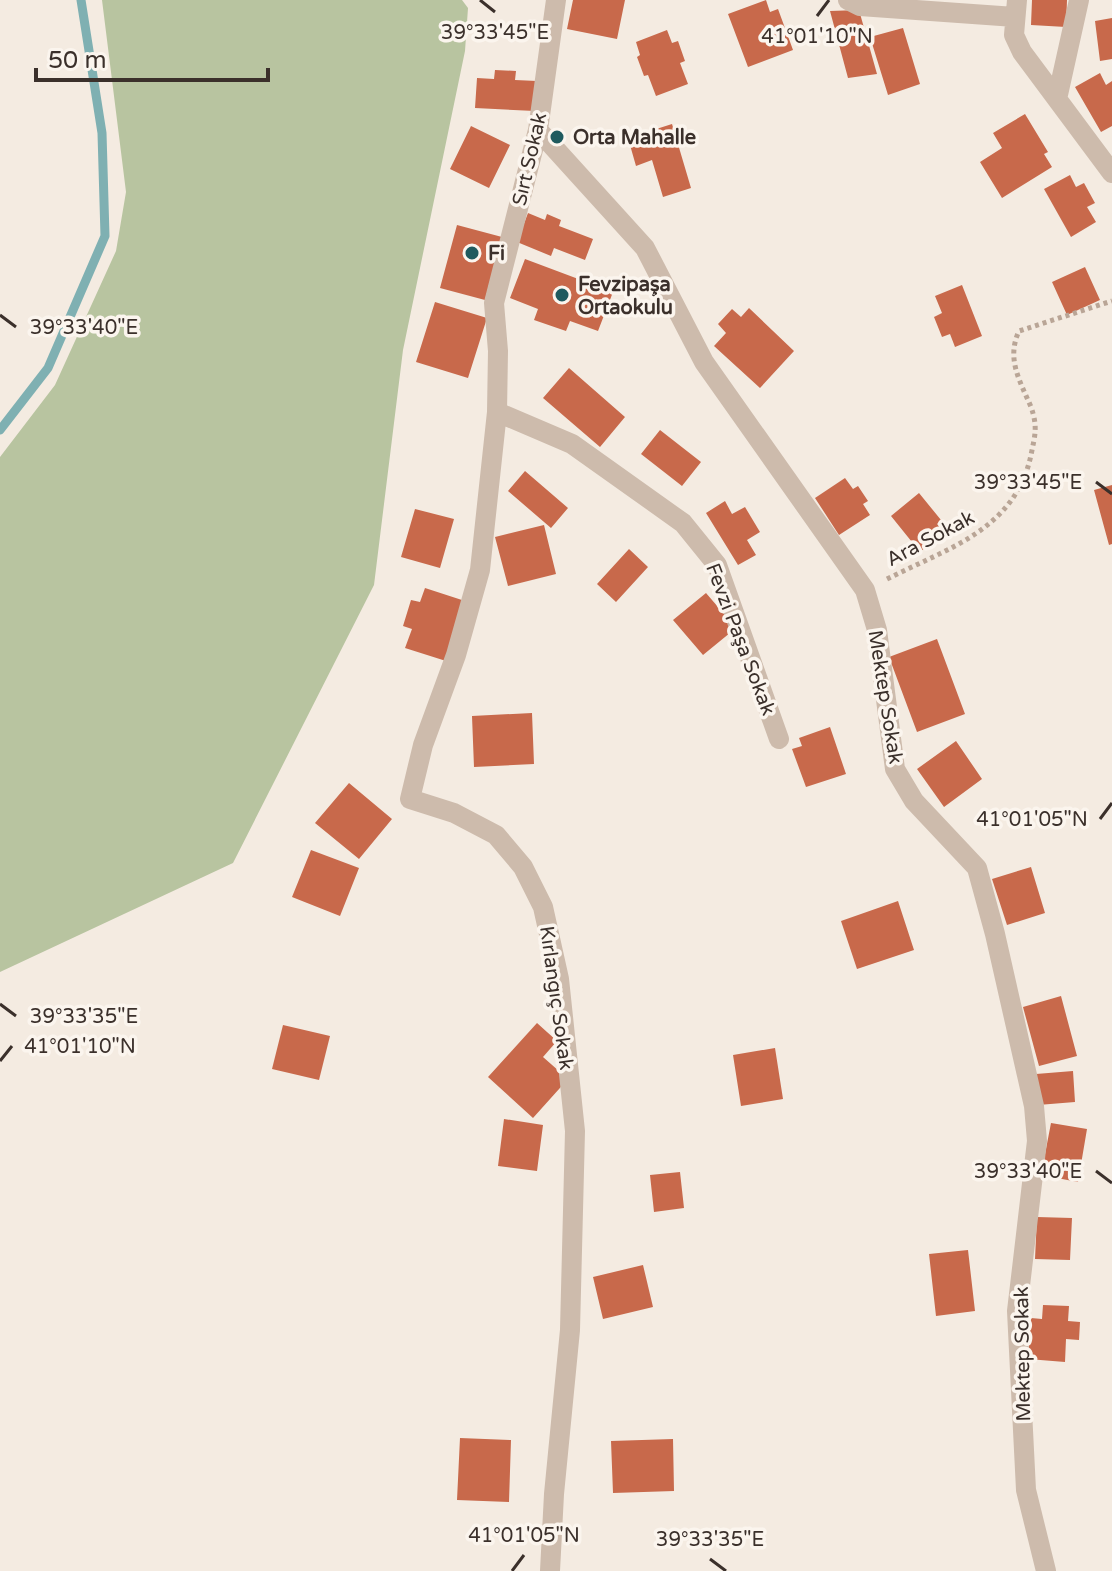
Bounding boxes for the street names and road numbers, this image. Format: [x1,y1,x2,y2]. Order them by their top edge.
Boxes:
street label: Sırt Sokak [508,110,552,208]
street label: Ara Sokak [882,506,979,572]
street label: Fevzi Paşa Sokak [700,560,780,719]
street label: Mektep Sokak [863,628,907,766]
street label: Kırlangıç Sokak [534,925,578,1072]
street label: Mektep Sokak [1010,1286,1036,1422]

